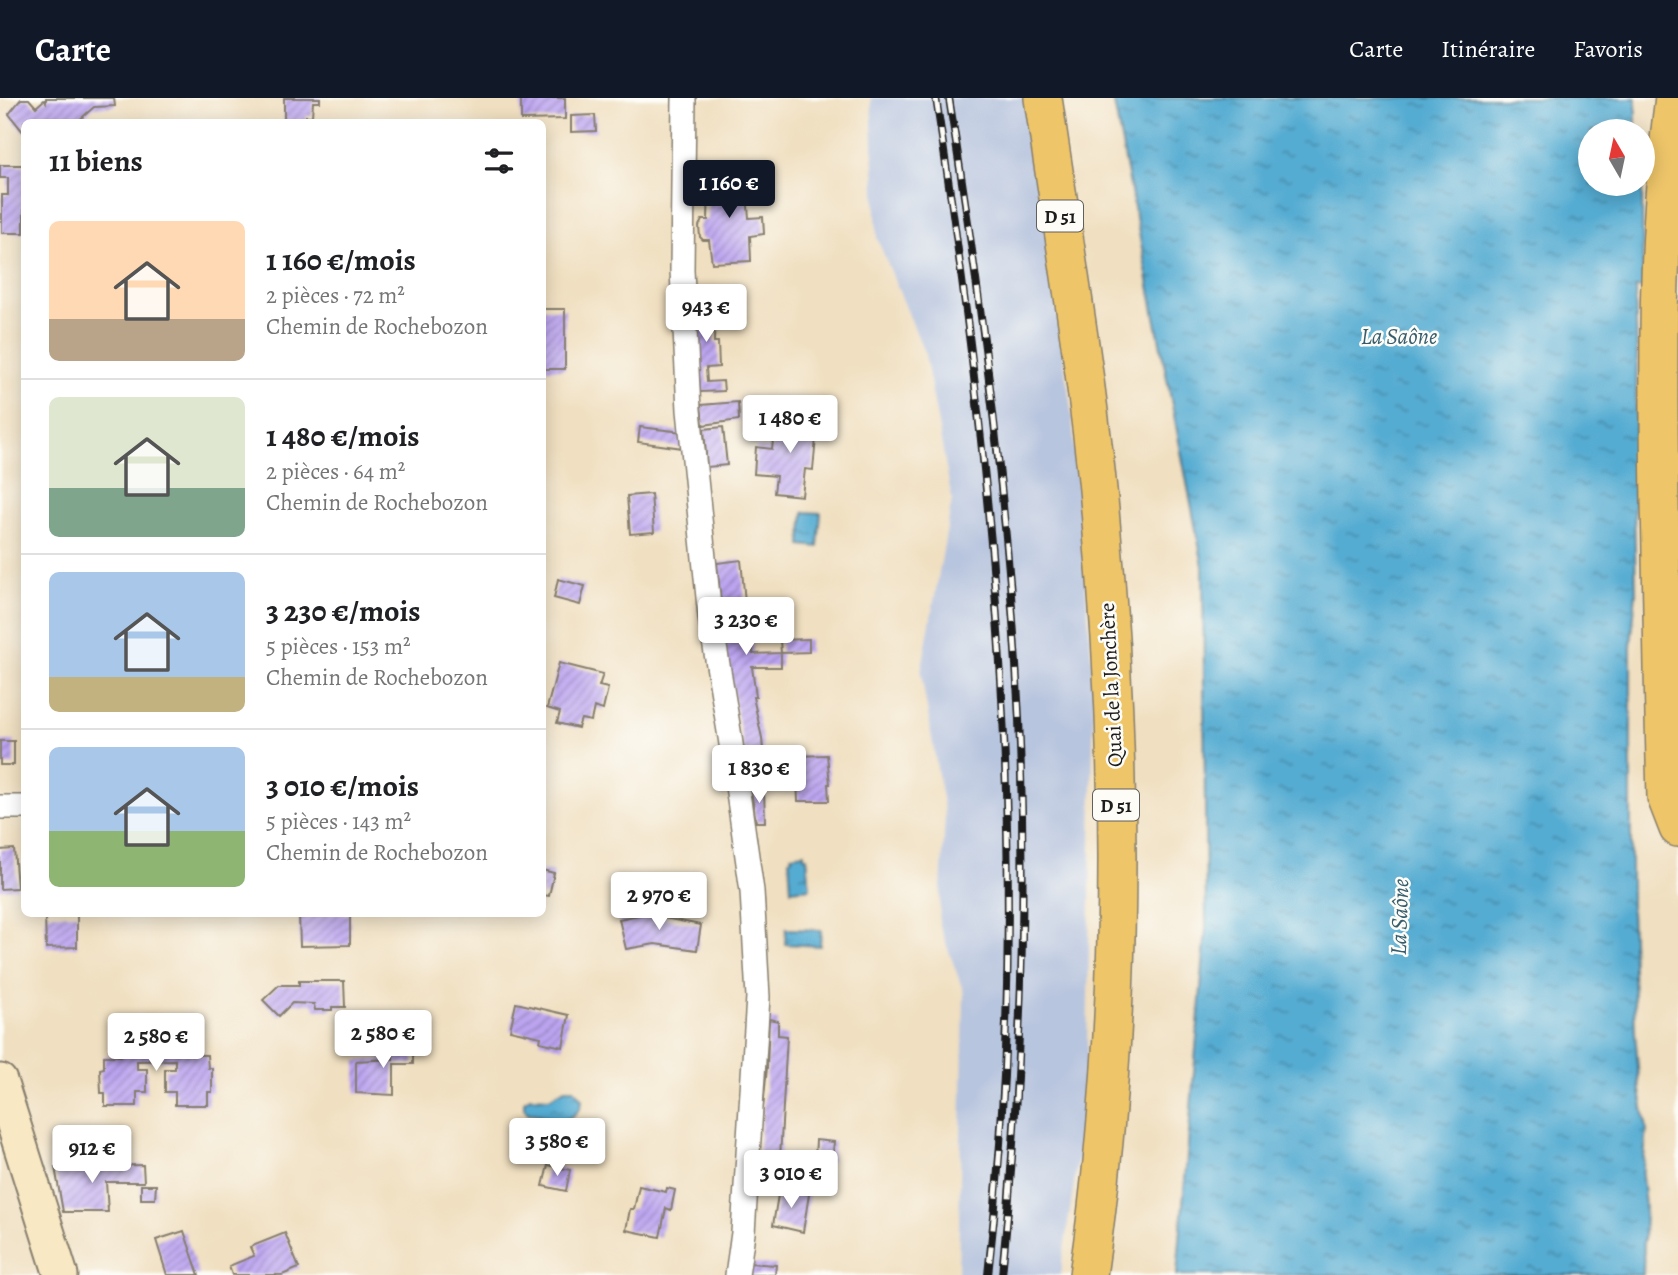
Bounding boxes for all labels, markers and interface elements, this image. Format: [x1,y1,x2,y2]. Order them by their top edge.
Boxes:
text: Carte [35,27,111,72]
text: Carte [1349,33,1403,65]
text: Itinéraire [1441,33,1535,65]
text: Favoris [1573,33,1643,65]
north arrow [1578,119,1656,196]
map controls [1578,119,1655,196]
text: 11 biens [49,141,143,181]
icon: filters [480,142,518,180]
pin: 1 160 € [664,160,794,220]
text: 1 160 € [699,167,759,198]
road number: D 51 [1037,200,1083,232]
text: 1 160 €/mois [266,240,416,280]
icon: home [105,249,189,333]
text: 2 pièces · 72 m² [266,280,405,311]
pin: 943 € [657,285,755,344]
text: 943 € [682,291,730,322]
text: Chemin de Rochebozon [266,311,488,342]
water label: La Saône [1361,321,1437,352]
pin: 1 480 € [725,396,855,455]
text: 1 480 € [759,402,821,433]
text: 1 480 €/mois [266,416,419,456]
icon: home [105,425,189,509]
text: 2 pièces · 64 m² [266,456,405,487]
text: Chemin de Rochebozon [266,487,488,518]
text: 3 230 €/mois [266,591,421,631]
pin: 3 230 € [681,598,811,657]
icon: home [105,600,189,684]
street label: Quai de la Jonchère [1093,602,1129,768]
text: 3 230 € [714,604,778,635]
text: 5 pièces · 153 m² [266,631,411,662]
text: Chemin de Rochebozon [266,662,488,693]
pin: 1 830 € [694,746,824,805]
text: 1 830 € [728,752,790,783]
text: 3 010 €/mois [266,766,419,806]
icon: home [105,775,189,859]
road number: D 51 [1093,790,1139,820]
text: 5 pièces · 143 m² [266,806,411,837]
text: Chemin de Rochebozon [266,837,488,868]
pin: 2 970 € [594,872,724,932]
water label: La Saône [1383,878,1416,956]
text: 2 970 € [627,879,691,910]
pin: 2 580 € [318,1010,448,1070]
pin: 2 580 € [91,1014,221,1073]
text: 2 580 € [351,1017,415,1048]
text: 2 580 € [124,1020,188,1051]
pin: 3 580 € [492,1118,622,1178]
text: 3 580 € [525,1125,589,1156]
pin: 912 € [43,1126,141,1185]
text: 912 € [68,1132,116,1163]
pin: 3 010 € [726,1150,856,1210]
text: 3 010 € [760,1157,822,1188]

